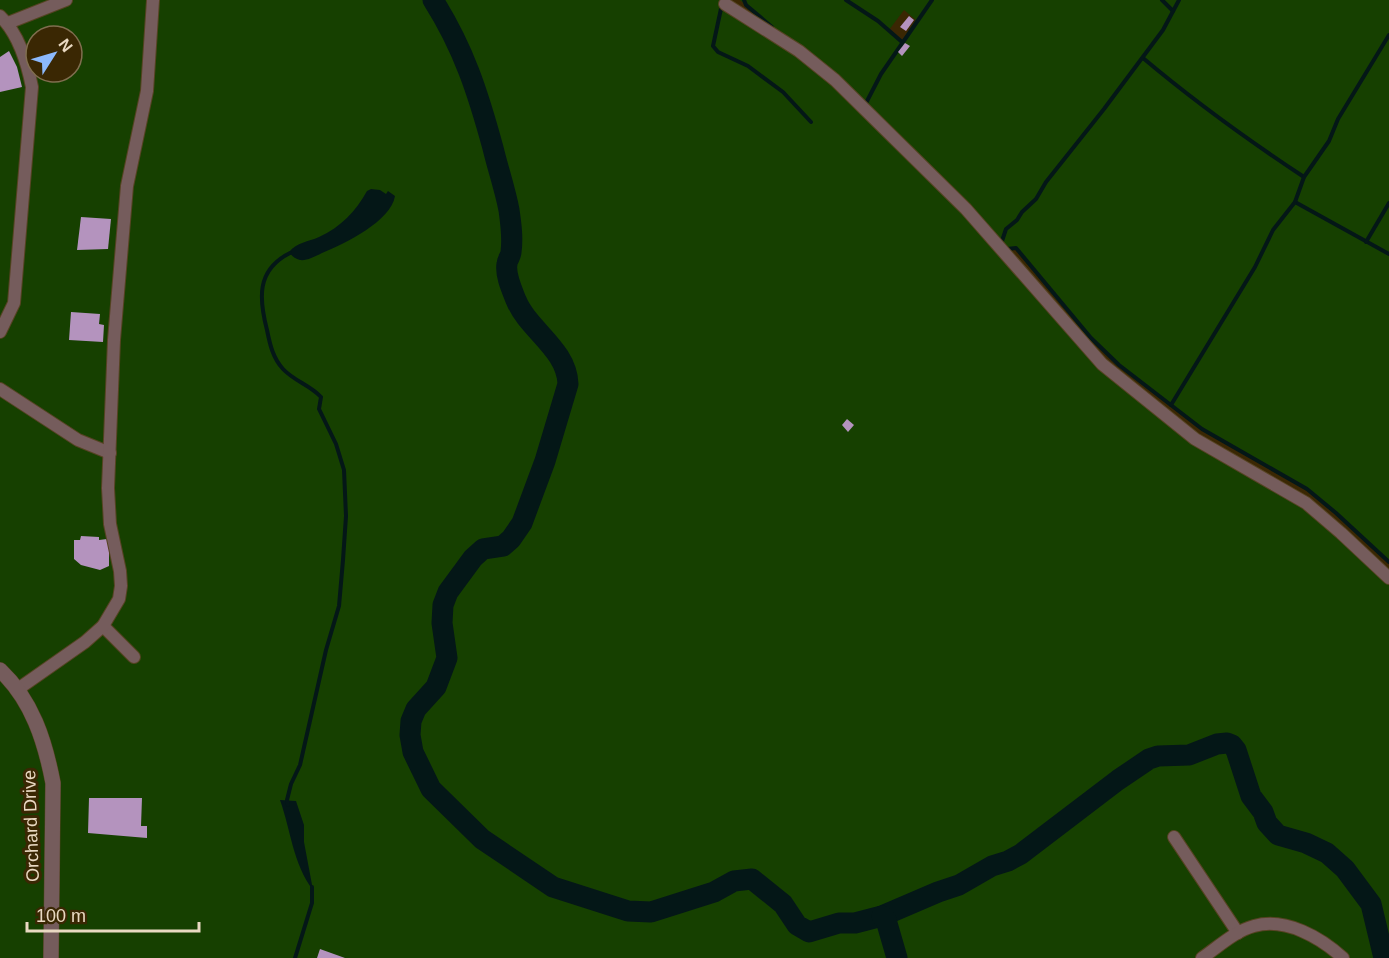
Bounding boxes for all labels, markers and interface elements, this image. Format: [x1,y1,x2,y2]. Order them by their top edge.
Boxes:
north arrow [24,24,84,84]
text: N [55,36,76,55]
street label: Orchard Drive [19,770,43,882]
scale bar [27,895,200,933]
text: 100 m [36,906,86,926]

